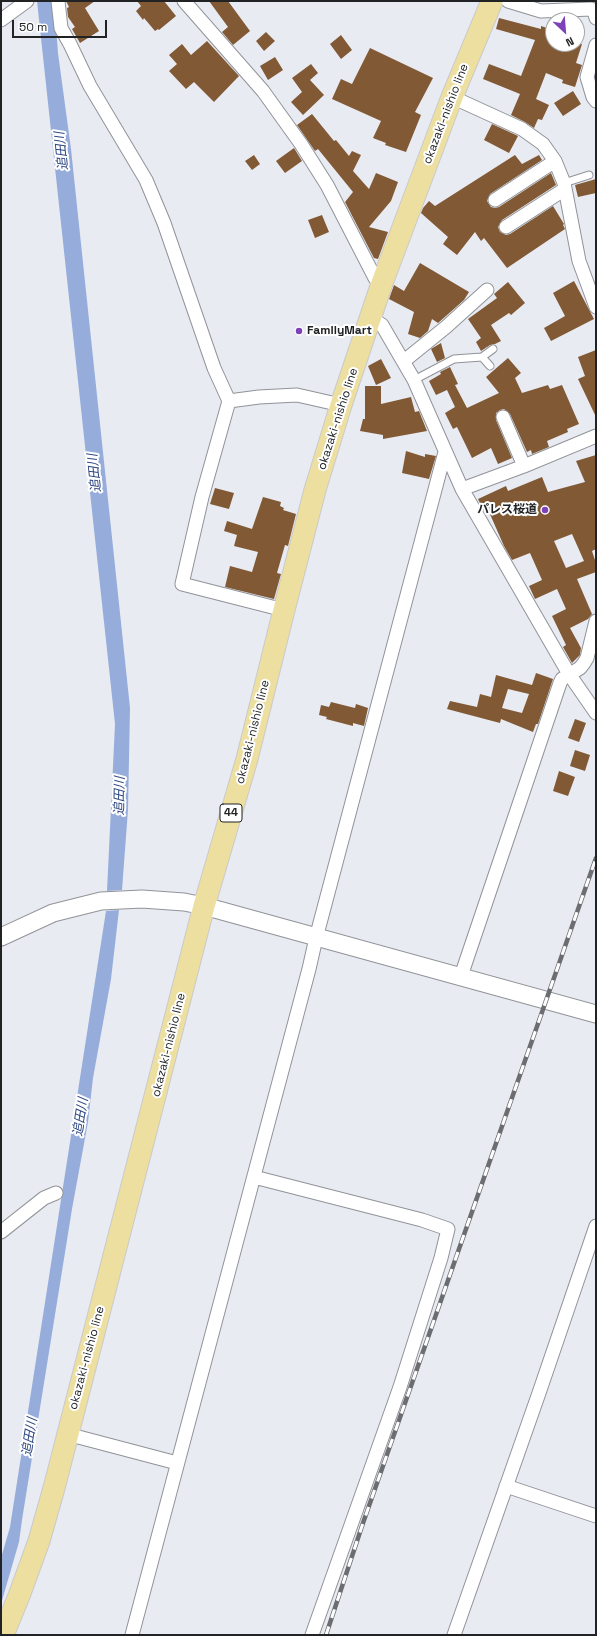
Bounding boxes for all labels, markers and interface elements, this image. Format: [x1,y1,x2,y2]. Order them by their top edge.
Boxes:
scale bar [14,12,109,38]
north arrow [545,12,585,52]
text: 50 m [19,19,47,35]
text: N [563,34,576,50]
street label: okazaki-nishio line [420,62,472,166]
water label: 追田川 [52,131,72,171]
place label: FamilyMart [307,324,372,338]
marker: FamilyMart [294,326,304,336]
street label: okazaki-nishio line [315,366,361,472]
water label: 追田川 [85,453,105,493]
place label: パレス桜道 [477,503,537,517]
marker: パレス桜道 [540,505,550,515]
street label: okazaki-nishio line [233,679,273,785]
water label: 追田川 [112,776,128,816]
road number: 44 [220,804,242,822]
street label: okazaki-nishio line [149,992,189,1098]
water label: 追田川 [70,1097,92,1137]
street label: okazaki-nishio line [66,1305,108,1411]
water label: 追田川 [19,1417,41,1457]

